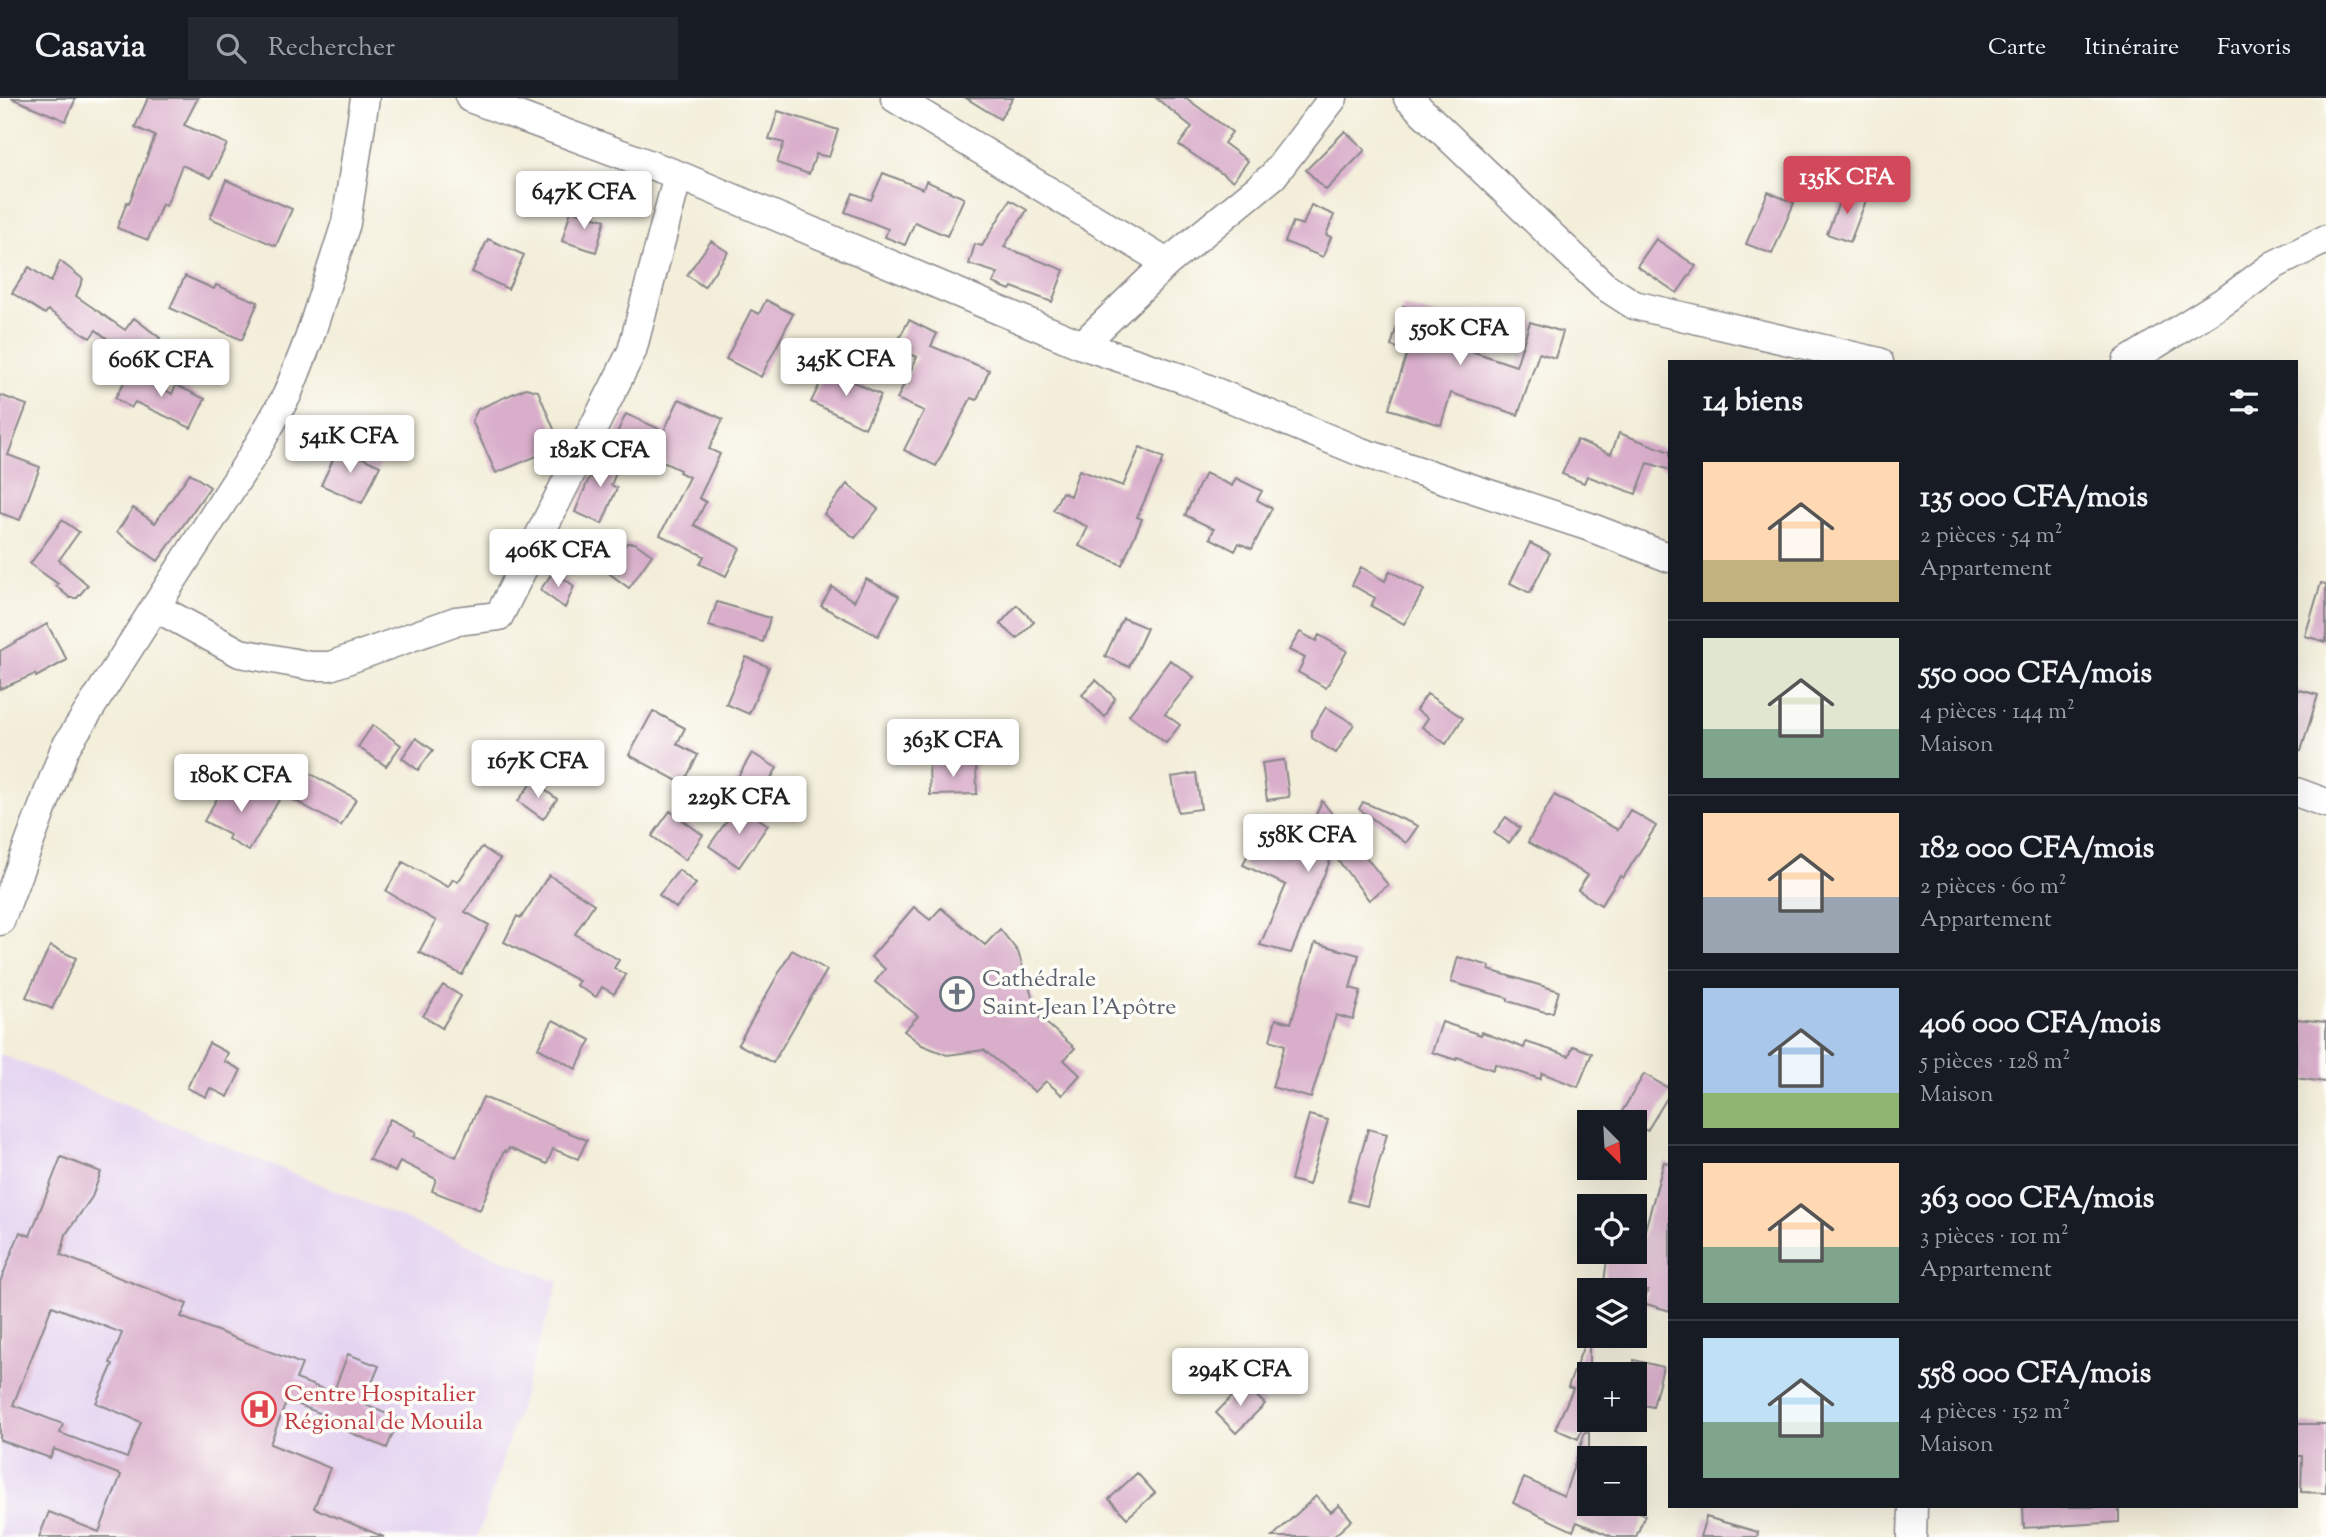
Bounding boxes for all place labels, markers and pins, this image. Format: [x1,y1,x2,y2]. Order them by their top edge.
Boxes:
pin: 135K CFA [1775,156,1919,216]
pin: 647K CFA [512,172,656,231]
pin: 550K CFA [1388,308,1532,367]
pin: 345K CFA [774,338,918,398]
pin: 606K CFA [89,340,233,399]
pin: 541K CFA [278,416,422,475]
pin: 182K CFA [528,430,672,489]
pin: 406K CFA [486,530,630,589]
pin: 363K CFA [881,720,1025,779]
pin: 167K CFA [466,740,610,800]
pin: 180K CFA [169,754,313,814]
pin: 229K CFA [667,776,811,836]
pin: 558K CFA [1236,814,1380,874]
place label: Cathédrale Saint-Jean l’Apôtre [982,963,1176,1025]
church icon: Cathédrale Saint-Jean l’Apôtre [938,975,976,1013]
pin: 294K CFA [1168,1348,1312,1408]
place label: Centre Hospitalier Régional de Mouila [284,1378,483,1440]
hospital icon: Centre Hospitalier Régional de Mouila [240,1390,278,1428]

